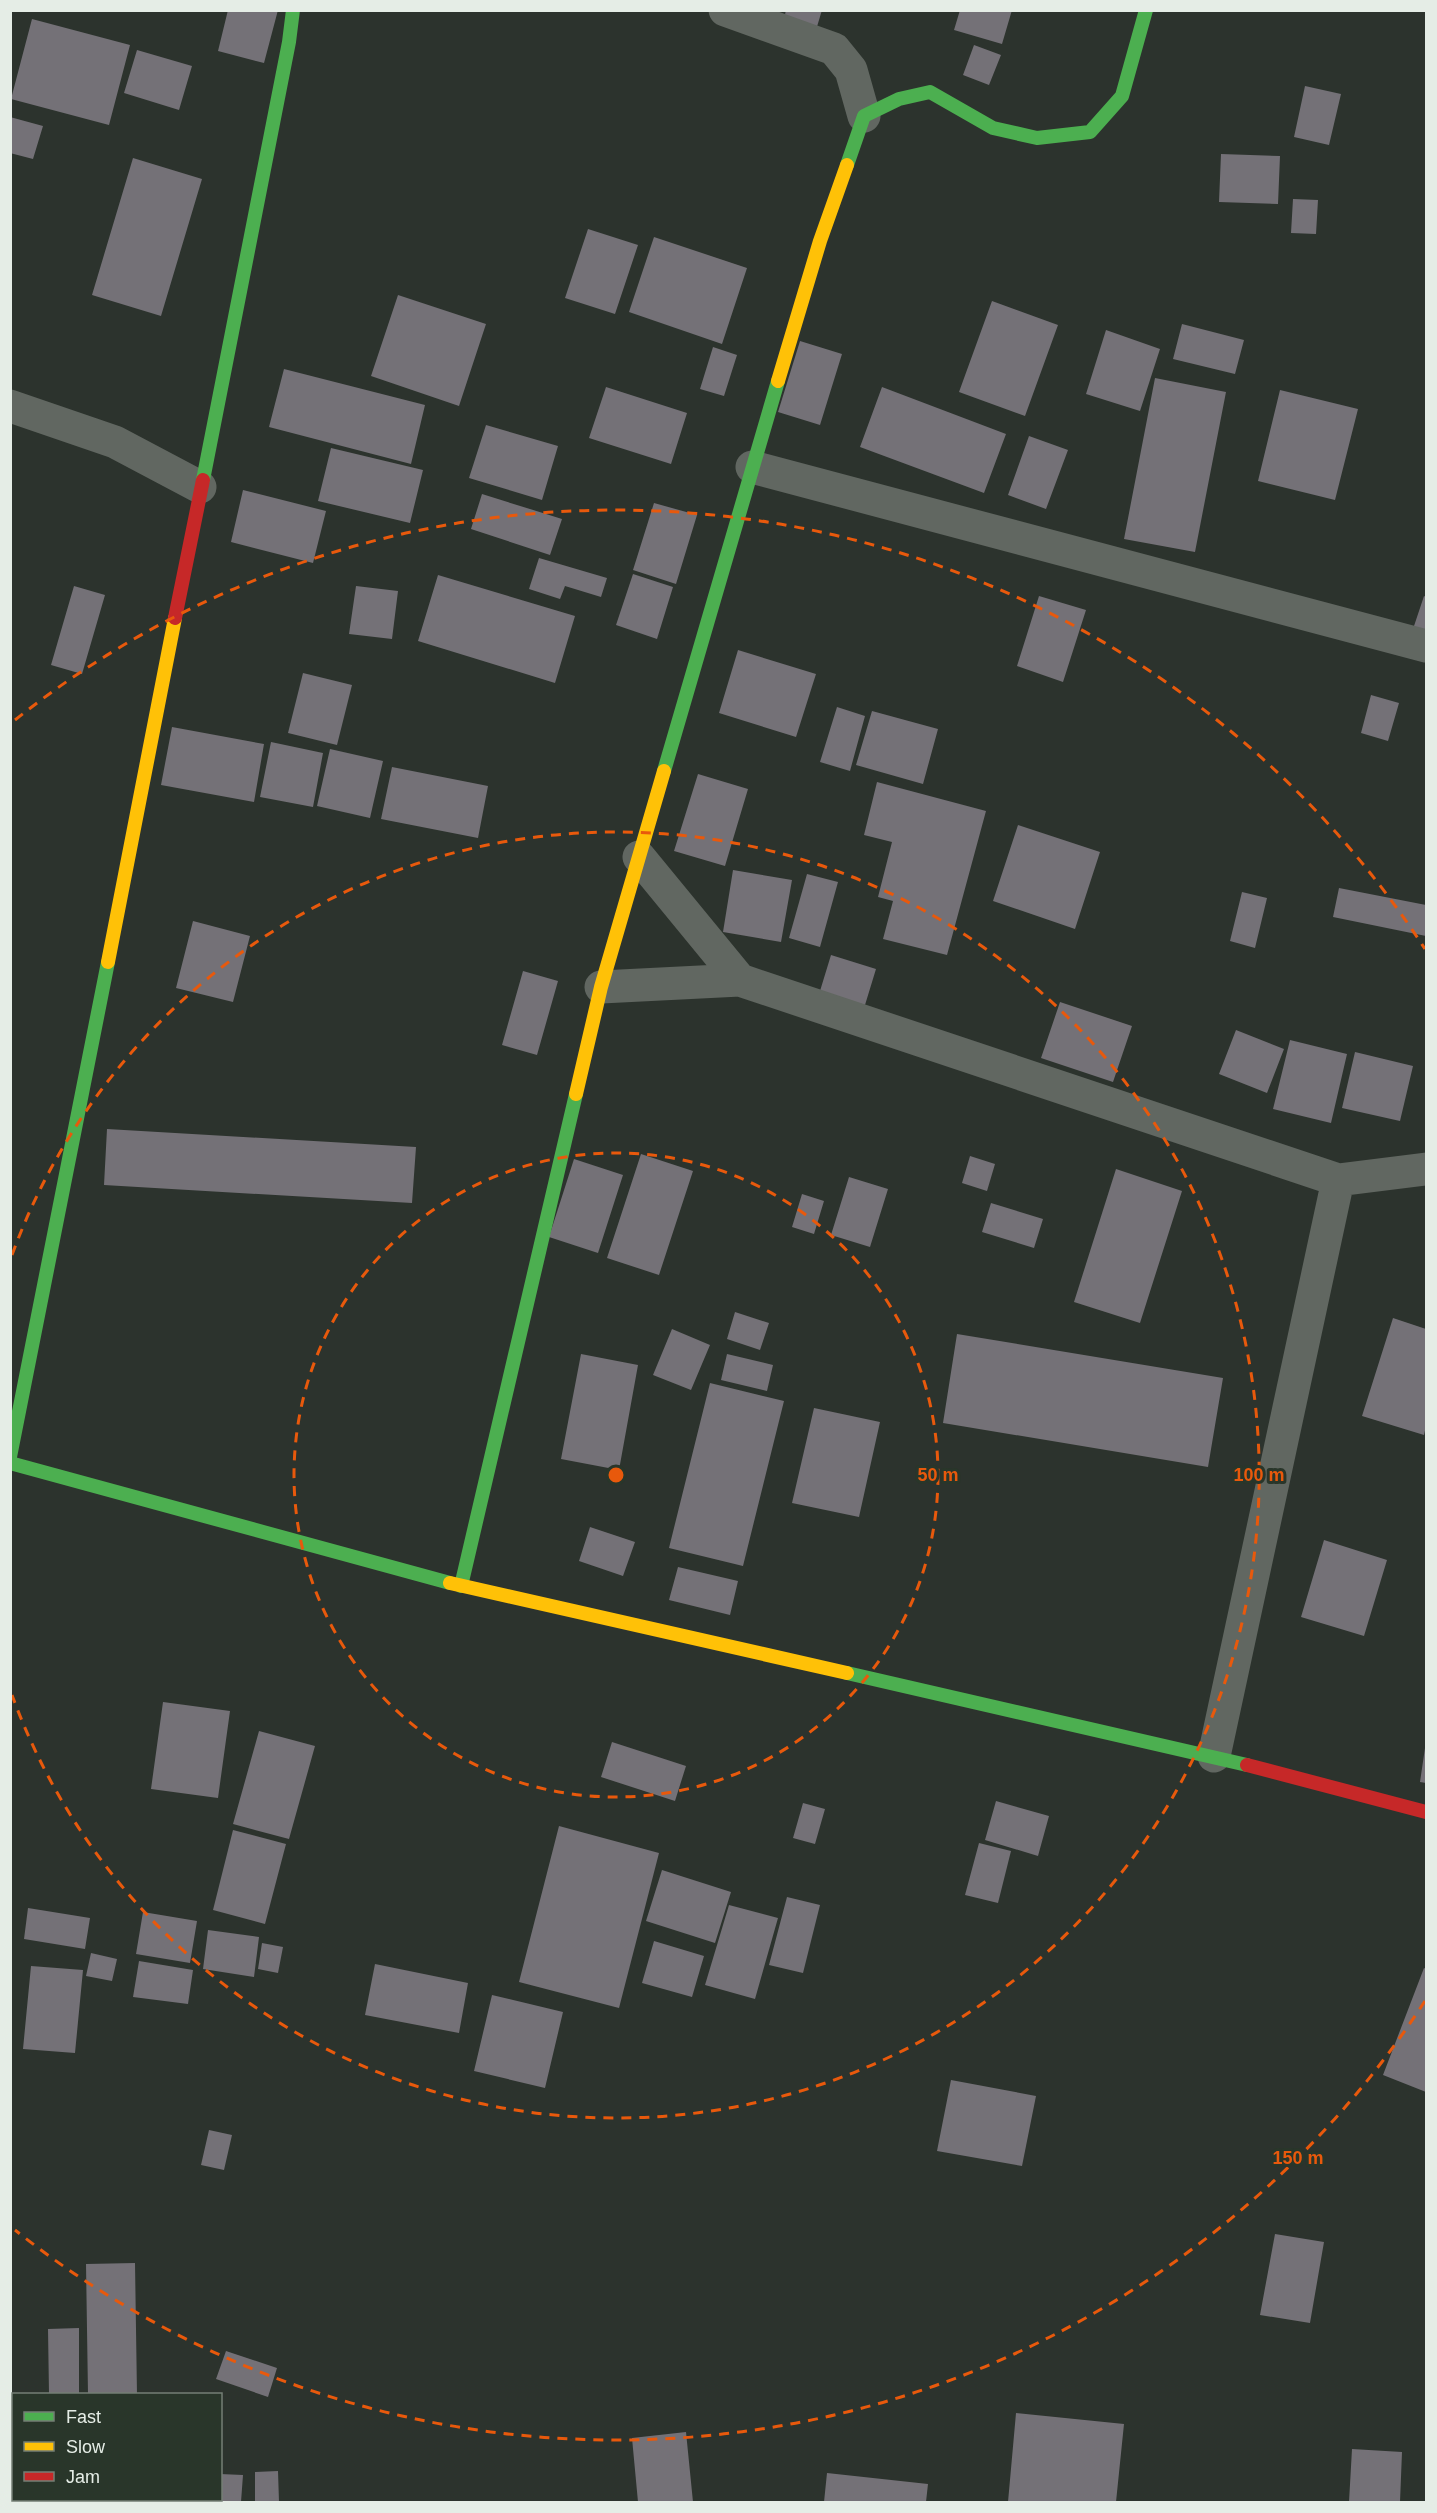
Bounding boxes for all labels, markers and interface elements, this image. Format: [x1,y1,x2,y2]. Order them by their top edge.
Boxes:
centre of rings [606,1465,626,1485]
text: 50 m [917,1465,959,1485]
text: 100 m [1233,1465,1285,1485]
text: 150 m [1272,2148,1324,2168]
legend [12,2393,222,2501]
text: Fast [66,2407,101,2427]
text: Slow [66,2437,106,2457]
text: Jam [66,2467,100,2487]

